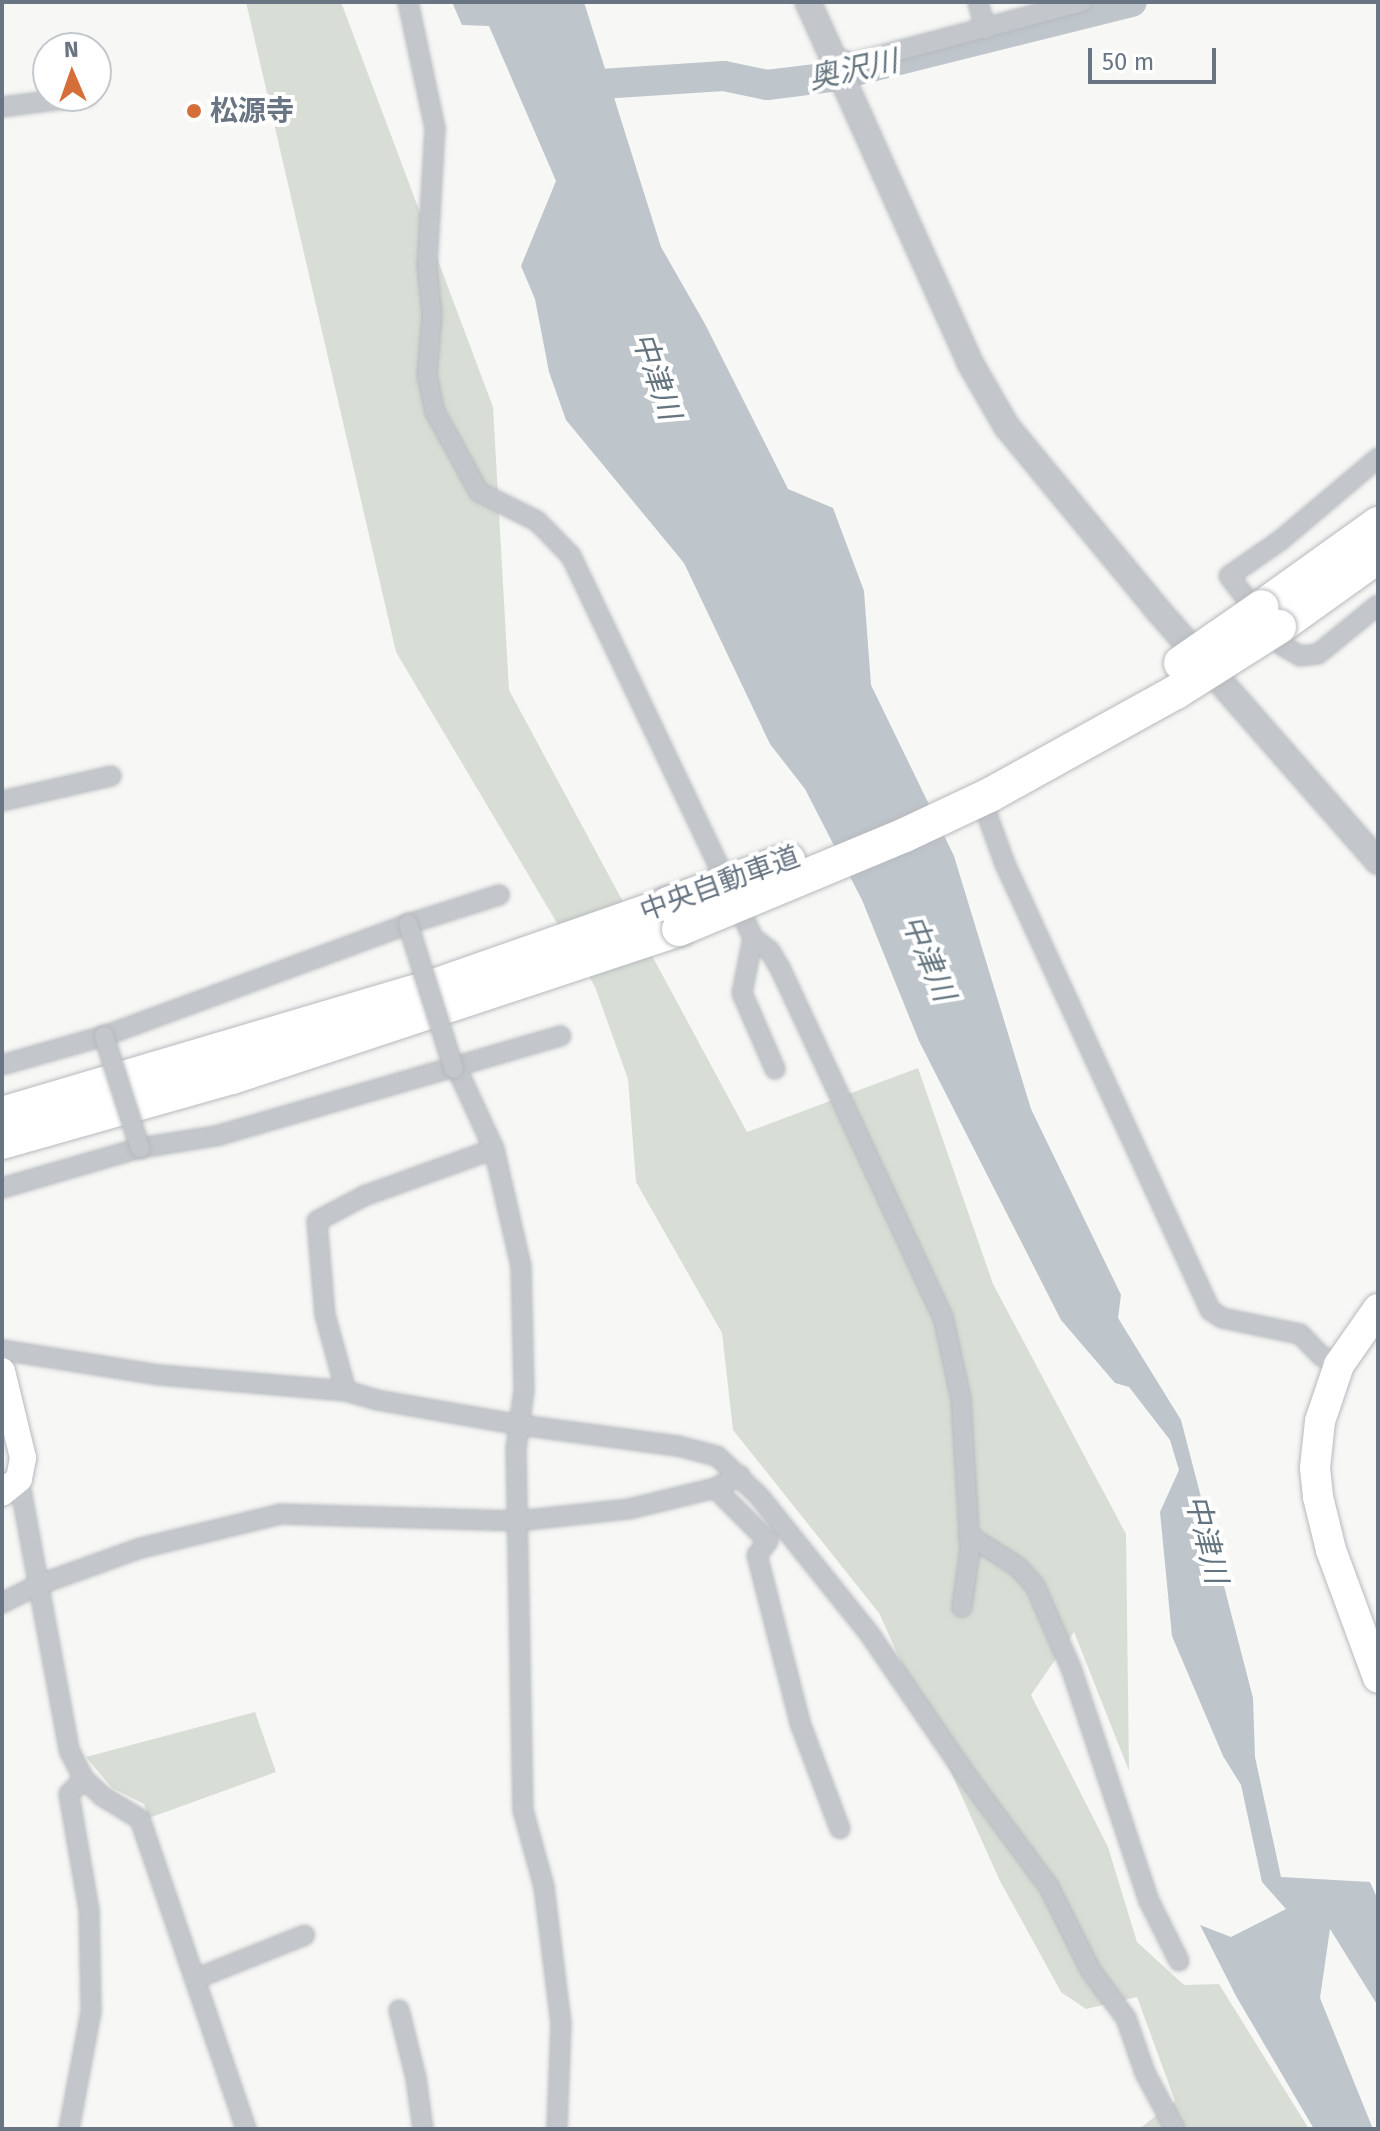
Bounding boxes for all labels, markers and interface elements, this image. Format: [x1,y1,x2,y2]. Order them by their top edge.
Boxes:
north arrow [32,32,112,112]
scale bar [1092,32,1220,82]
text: N [63,36,79,63]
water label: 奥沢川 [805,43,901,97]
text: 50 m [1102,48,1154,76]
place label: 松源寺 [210,94,294,128]
marker: 松源寺 [185,102,203,120]
water label: 中津川 [624,328,688,424]
street label: 中央自動車道 [635,839,805,929]
water label: 中津川 [894,910,962,1006]
water label: 中津川 [1178,1491,1234,1587]

